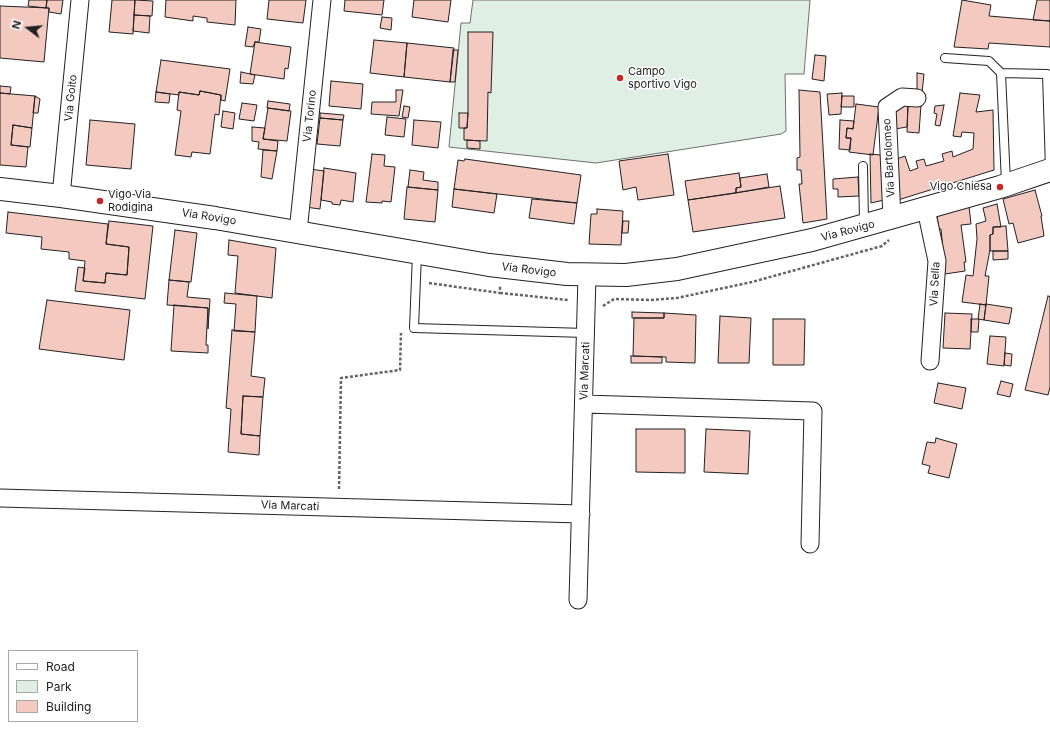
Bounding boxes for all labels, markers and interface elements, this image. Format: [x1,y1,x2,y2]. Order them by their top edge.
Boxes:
north arrow [8,8,48,48]
text: N [9,19,24,31]
place label: Campo sportivo Vigo [628,65,697,91]
marker: Campo sportivo Vigo [615,73,625,83]
street label: Via Goito [62,74,80,122]
street label: Via Torino [301,89,319,143]
street label: Via Bartolomeo [880,118,898,198]
place label: Vigo Chiesa [930,180,992,194]
marker: Vigo Chiesa [995,182,1005,192]
place label: Vigo Via Rodigina [108,188,153,214]
marker: Vigo Via Rodigina [95,196,105,206]
street label: Via Rovigo [181,206,237,228]
street label: Via Rovigo [820,218,876,244]
street label: Via Rovigo [501,260,557,280]
street label: Via Sella [927,261,943,307]
street label: Via Marcati [577,342,593,400]
street label: Via Marcati [261,498,319,514]
legend [8,650,138,722]
text: Road [46,659,75,674]
text: Park [46,679,72,694]
text: Building [46,699,91,714]

